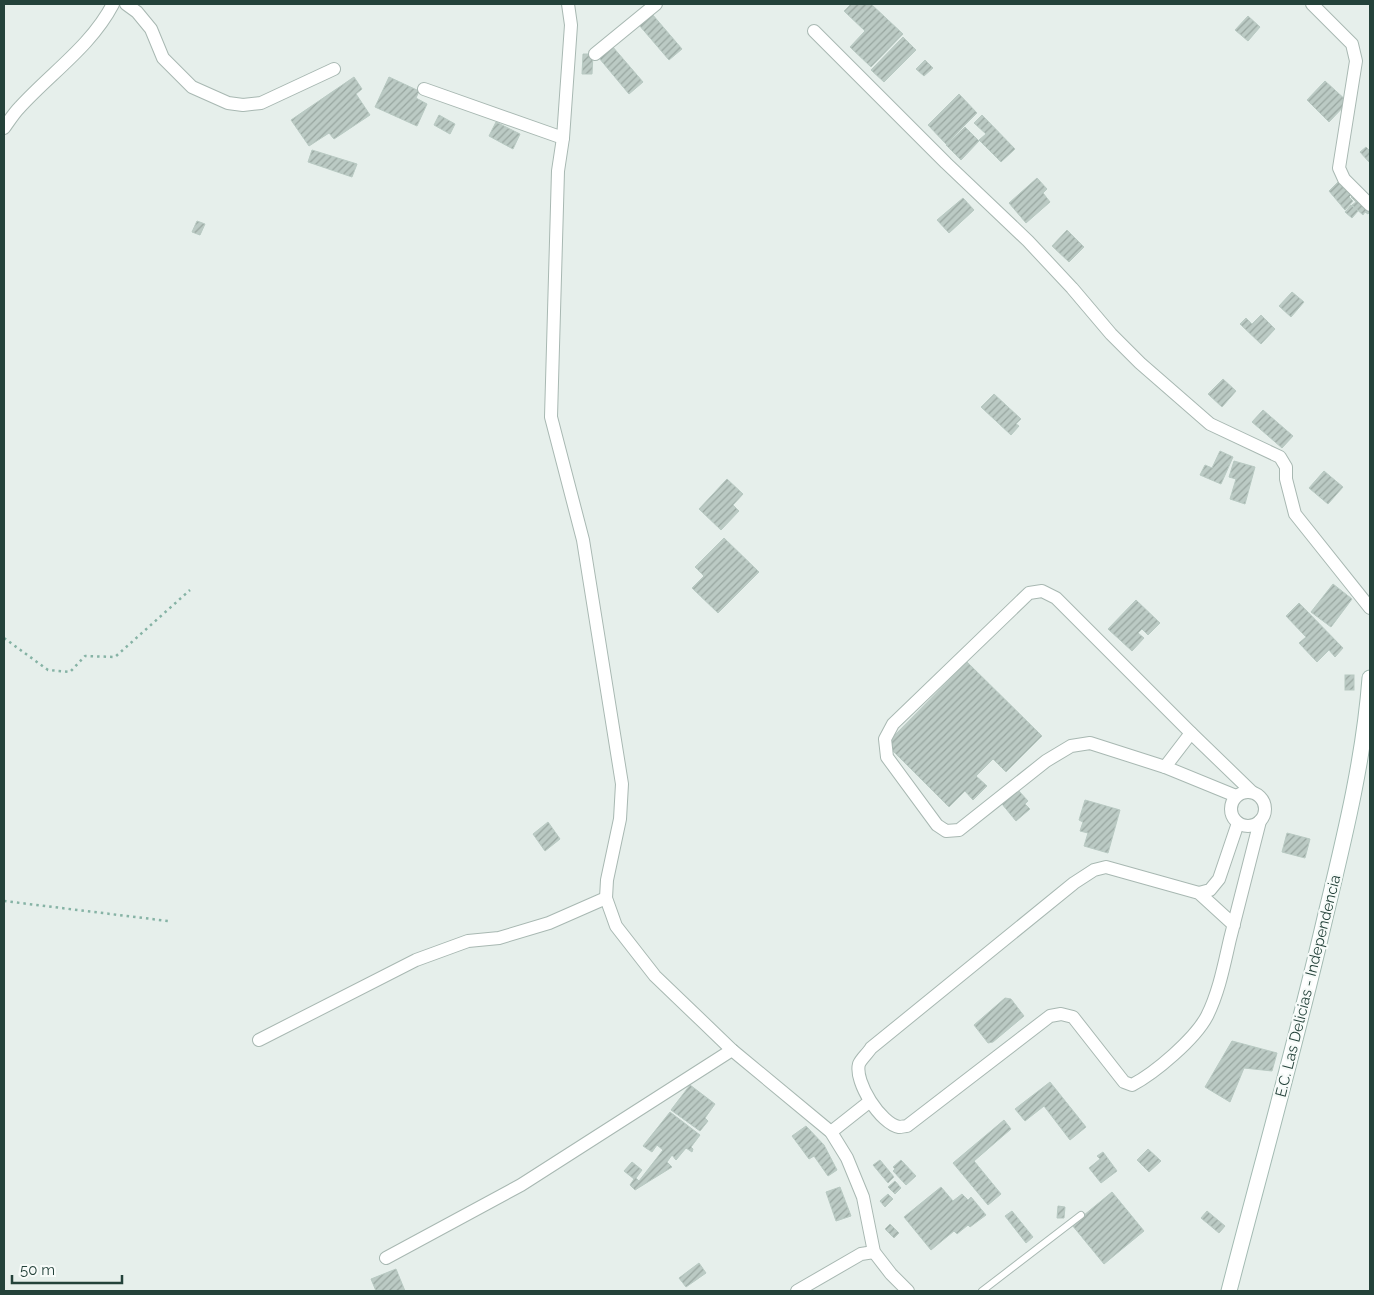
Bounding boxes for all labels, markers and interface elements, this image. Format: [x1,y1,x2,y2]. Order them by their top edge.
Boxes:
street label: E.C. Las Delicias - Independencia [1272,873,1344,1099]
scale bar [12,1252,122,1284]
text: 50 m [20,1261,55,1279]

